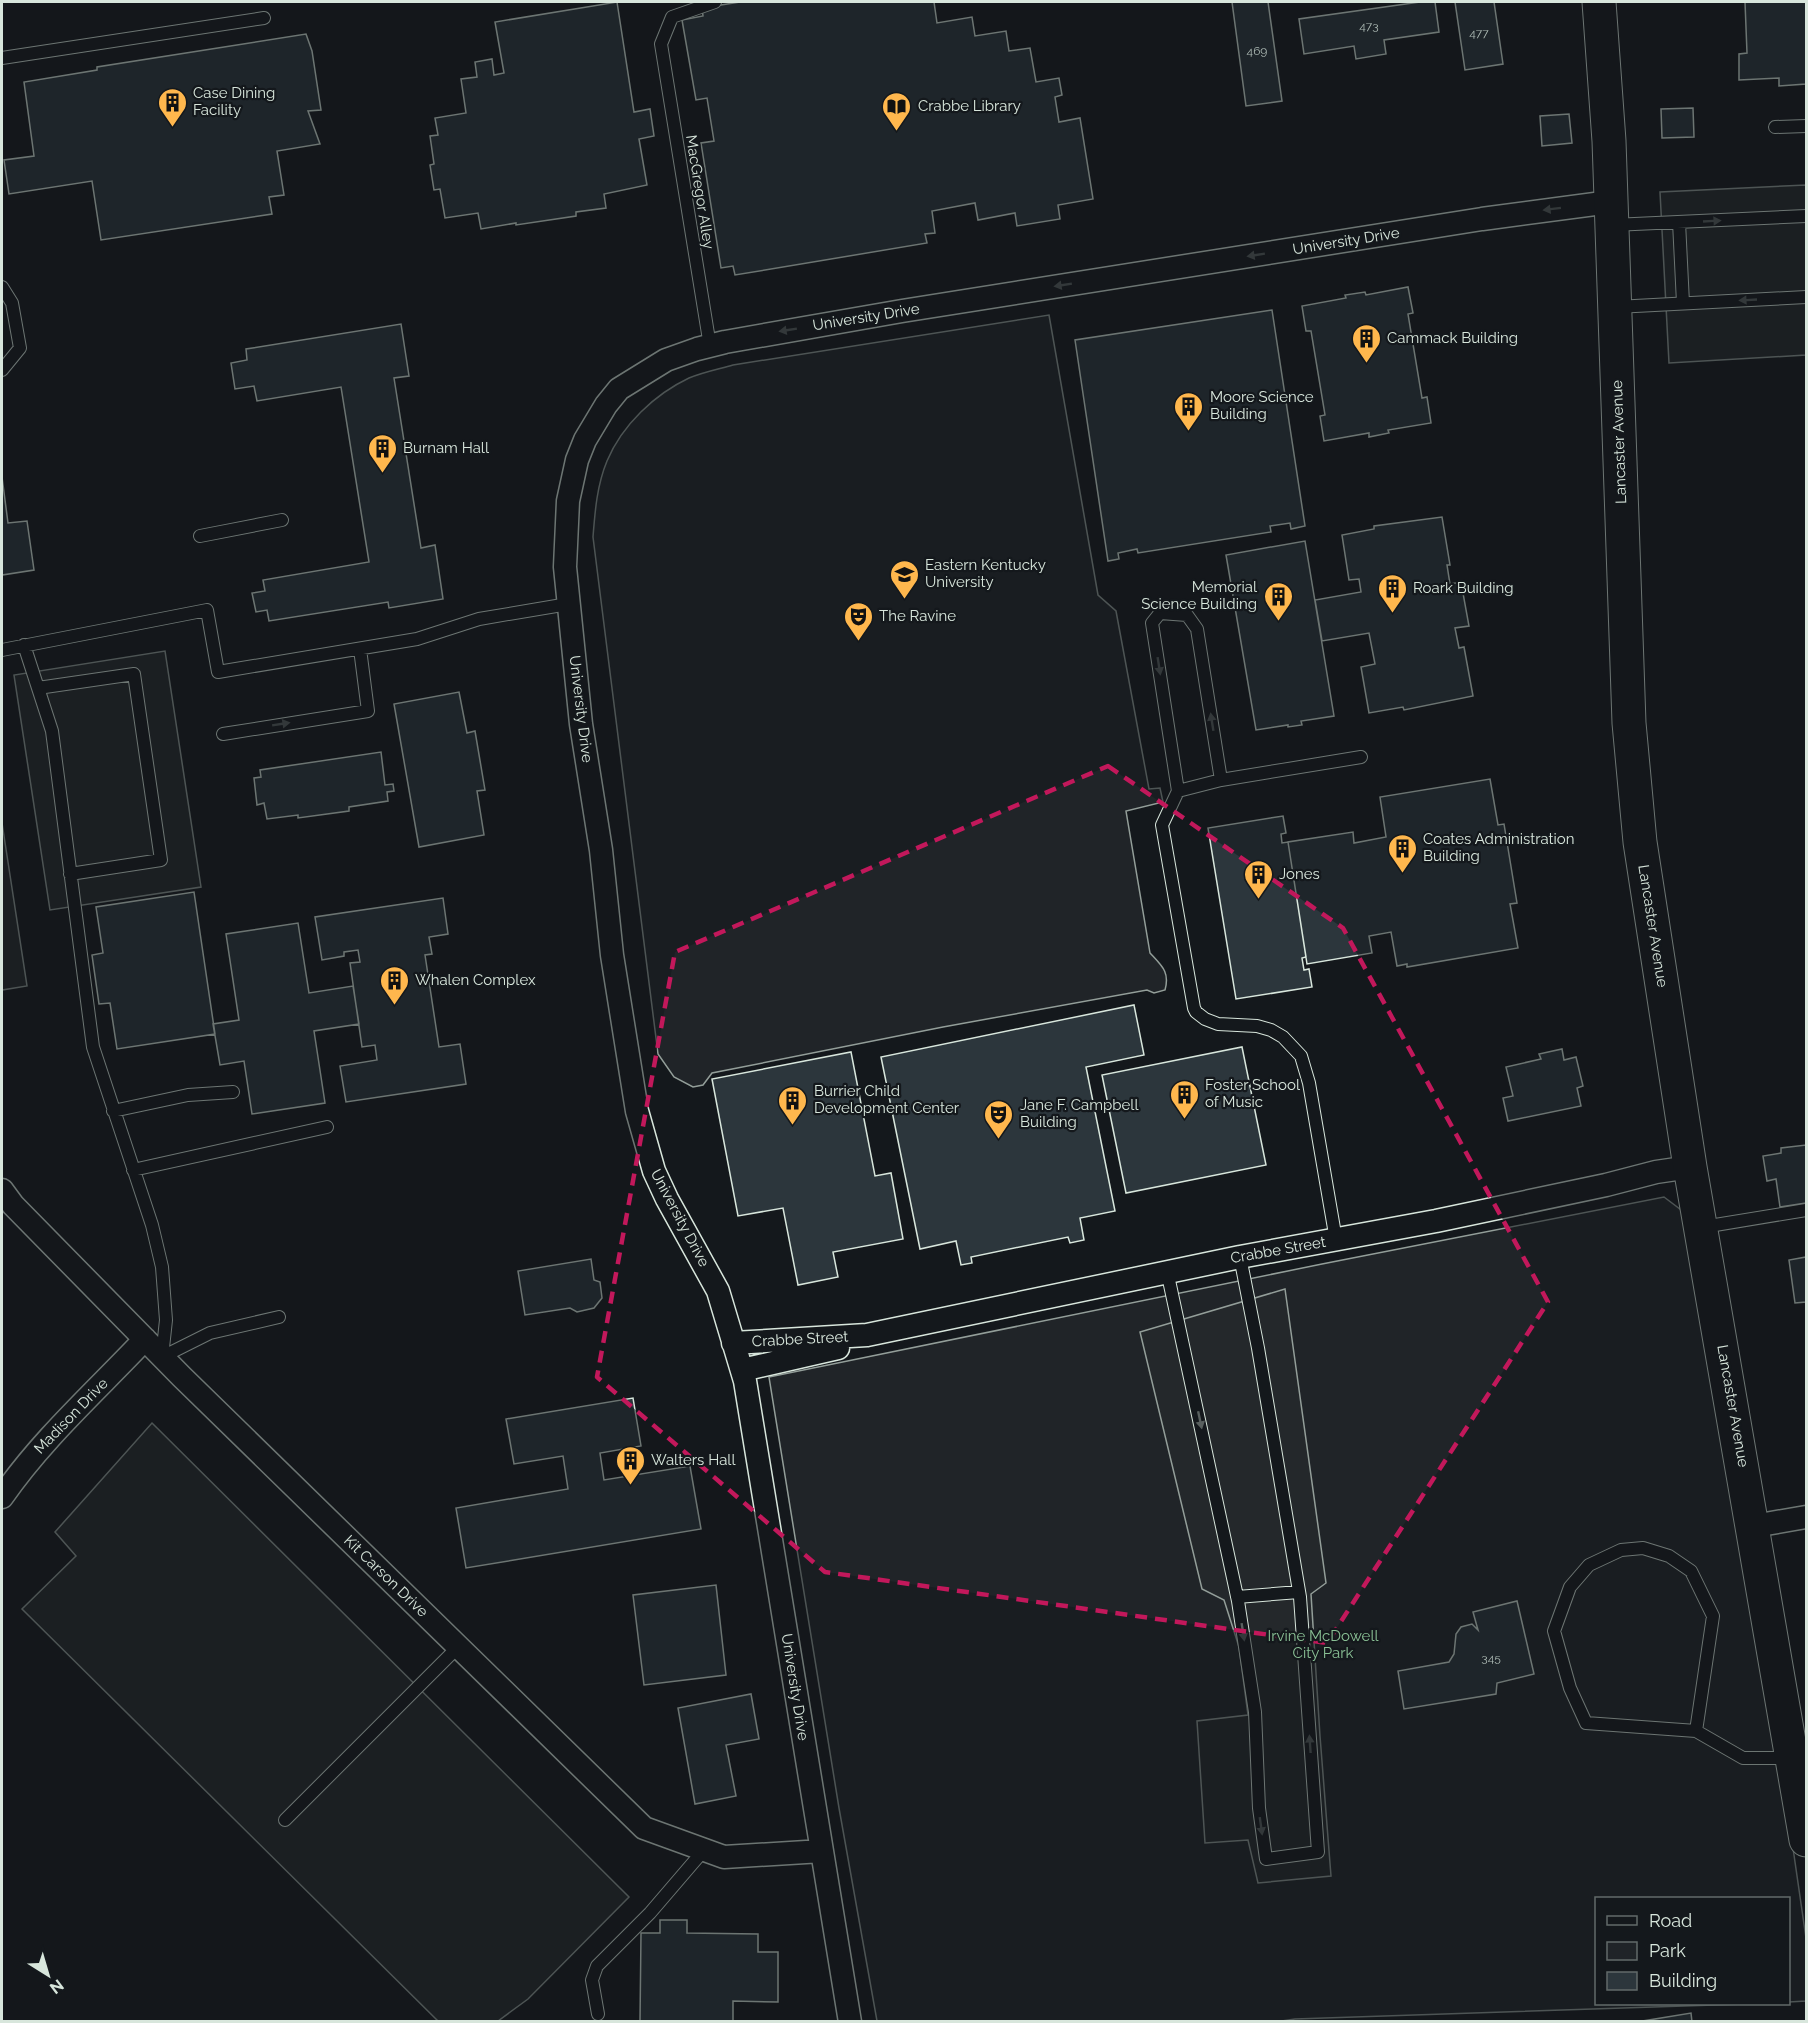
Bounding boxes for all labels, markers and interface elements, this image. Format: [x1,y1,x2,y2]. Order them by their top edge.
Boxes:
house number: 473 [1359,19,1379,33]
house number: 477 [1469,26,1489,40]
house number: 469 [1247,44,1267,58]
place label: Case Dining Facility [193,84,275,119]
building icon: Case Dining Facility [156,86,188,128]
library icon: Crabbe Library [881,90,913,132]
place label: Crabbe Library [918,97,1021,115]
street label: MacGregor Alley [682,134,718,250]
one-way arrow [1543,204,1562,213]
one-way arrow [1702,216,1721,225]
street label: University Drive [1291,224,1401,258]
one-way arrow [1246,251,1265,260]
one-way arrow [1054,281,1073,290]
one-way arrow [1739,295,1758,304]
street label: University Drive [811,300,921,334]
building icon: Cammack Building [1350,322,1382,364]
one-way arrow [778,326,797,335]
place label: Cammack Building [1387,329,1518,347]
street label: Lancaster Avenue [1608,380,1630,504]
place label: Moore Science Building [1210,388,1314,423]
building icon: Moore Science Building [1173,390,1205,432]
building icon: Burnam Hall [366,432,398,474]
place label: Burnam Hall [403,439,490,457]
place label: Eastern Kentucky University [925,556,1046,591]
school or university icon: Eastern Kentucky University [888,558,920,600]
building icon: Roark Building [1376,572,1408,614]
place label: Memorial Science Building [1141,578,1258,613]
place label: Roark Building [1413,579,1514,597]
building icon: Memorial Science Building [1262,580,1294,622]
theatre icon: The Ravine [842,600,874,642]
place label: The Ravine [879,607,956,625]
street label: University Drive [565,654,597,764]
one-way arrow [1154,657,1163,676]
one-way arrow [1207,712,1216,731]
one-way arrow [271,720,290,729]
place label: Coates Administration Building [1423,830,1575,865]
building icon: Coates Administration Building [1386,832,1418,874]
building icon: Jones [1242,858,1274,900]
street label: Lancaster Avenue [1634,863,1672,989]
place label: Jones [1279,865,1320,883]
building icon: Whalen Complex [378,964,410,1006]
place label: Whalen Complex [415,971,536,989]
place label: Foster School of Music [1205,1076,1301,1111]
building icon: Foster School of Music [1168,1078,1200,1120]
place label: Burrier Child Development Center [814,1082,960,1117]
building icon: Burrier Child Development Center [777,1084,809,1126]
place label: Jane F. Campbell Building [1020,1096,1139,1131]
theatre icon: Jane F. Campbell Building [983,1098,1015,1140]
street label: University Drive [647,1166,713,1270]
street label: Crabbe Street [1229,1233,1327,1267]
street label: Crabbe Street [751,1327,849,1351]
street label: Lancaster Avenue [1713,1343,1753,1469]
street label: Madison Drive [30,1374,112,1458]
one-way arrow [1196,1411,1205,1430]
building icon: Walters Hall [614,1444,646,1486]
place label: Walters Hall [651,1451,736,1469]
street label: Kit Carson Drive [340,1531,432,1621]
one-way arrow [1239,1622,1248,1641]
park label: Irvine McDowell City Park [1267,1627,1379,1662]
street label: University Drive [778,1632,812,1742]
house number: 345 [1481,1651,1501,1665]
one-way arrow [1306,1734,1315,1753]
one-way arrow [1256,1816,1266,1835]
legend [1595,1897,1790,2005]
text: Road [1649,1910,1692,1931]
text: Park [1649,1940,1686,1961]
north arrow [18,1945,78,2005]
text: Building [1649,1970,1717,1991]
text: N [46,1975,67,1998]

